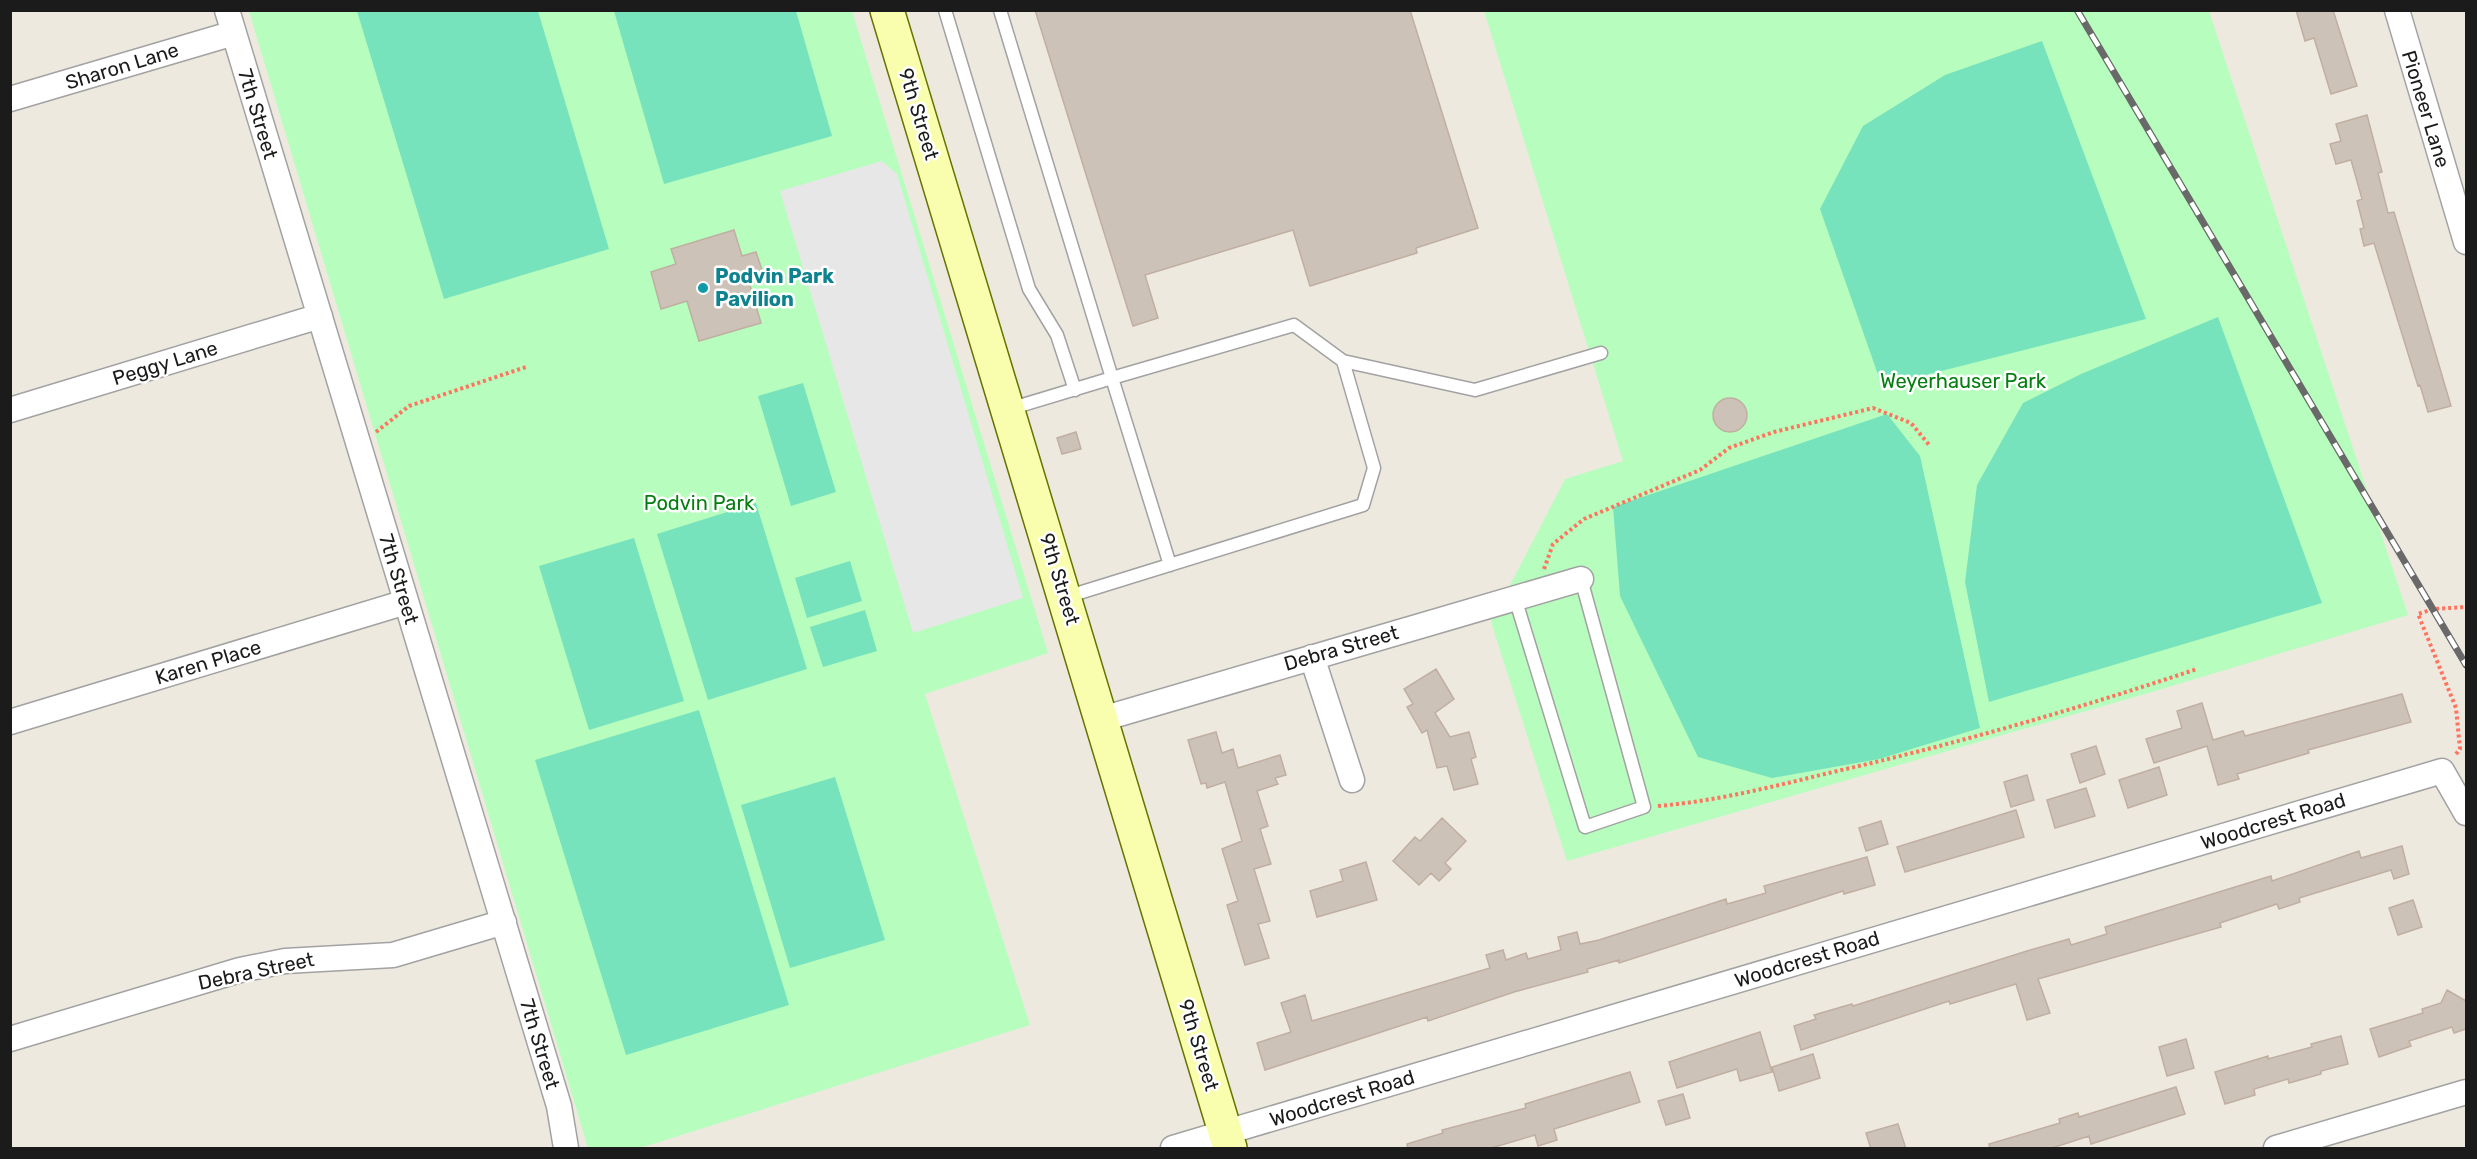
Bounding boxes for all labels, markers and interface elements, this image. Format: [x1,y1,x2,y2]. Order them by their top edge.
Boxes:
street label: Sharon Lane [62,37,182,95]
street label: Pioneer Lane [2397,47,2455,171]
street label: 9th Street [894,65,944,163]
street label: 7th Street [233,66,283,162]
place label: Podvin Park Pavilion [715,264,834,311]
marker: Podvin Park Pavilion [696,281,710,295]
street label: Peggy Lane [109,336,221,390]
park label: Weyerhauser Park [1880,369,2047,393]
park label: Podvin Park [644,491,755,515]
street label: 9th Street [1035,530,1085,628]
street label: 7th Street [374,531,424,627]
street label: Debra Street [1281,620,1401,676]
street label: Karen Place [152,635,264,689]
street label: Woodcrest Road [2198,788,2348,854]
street label: Woodcrest Road [1732,926,1882,992]
street label: Debra Street [196,947,316,995]
street label: 7th Street [515,996,565,1092]
street label: 9th Street [1174,996,1224,1094]
street label: Woodcrest Road [1267,1065,1417,1131]

